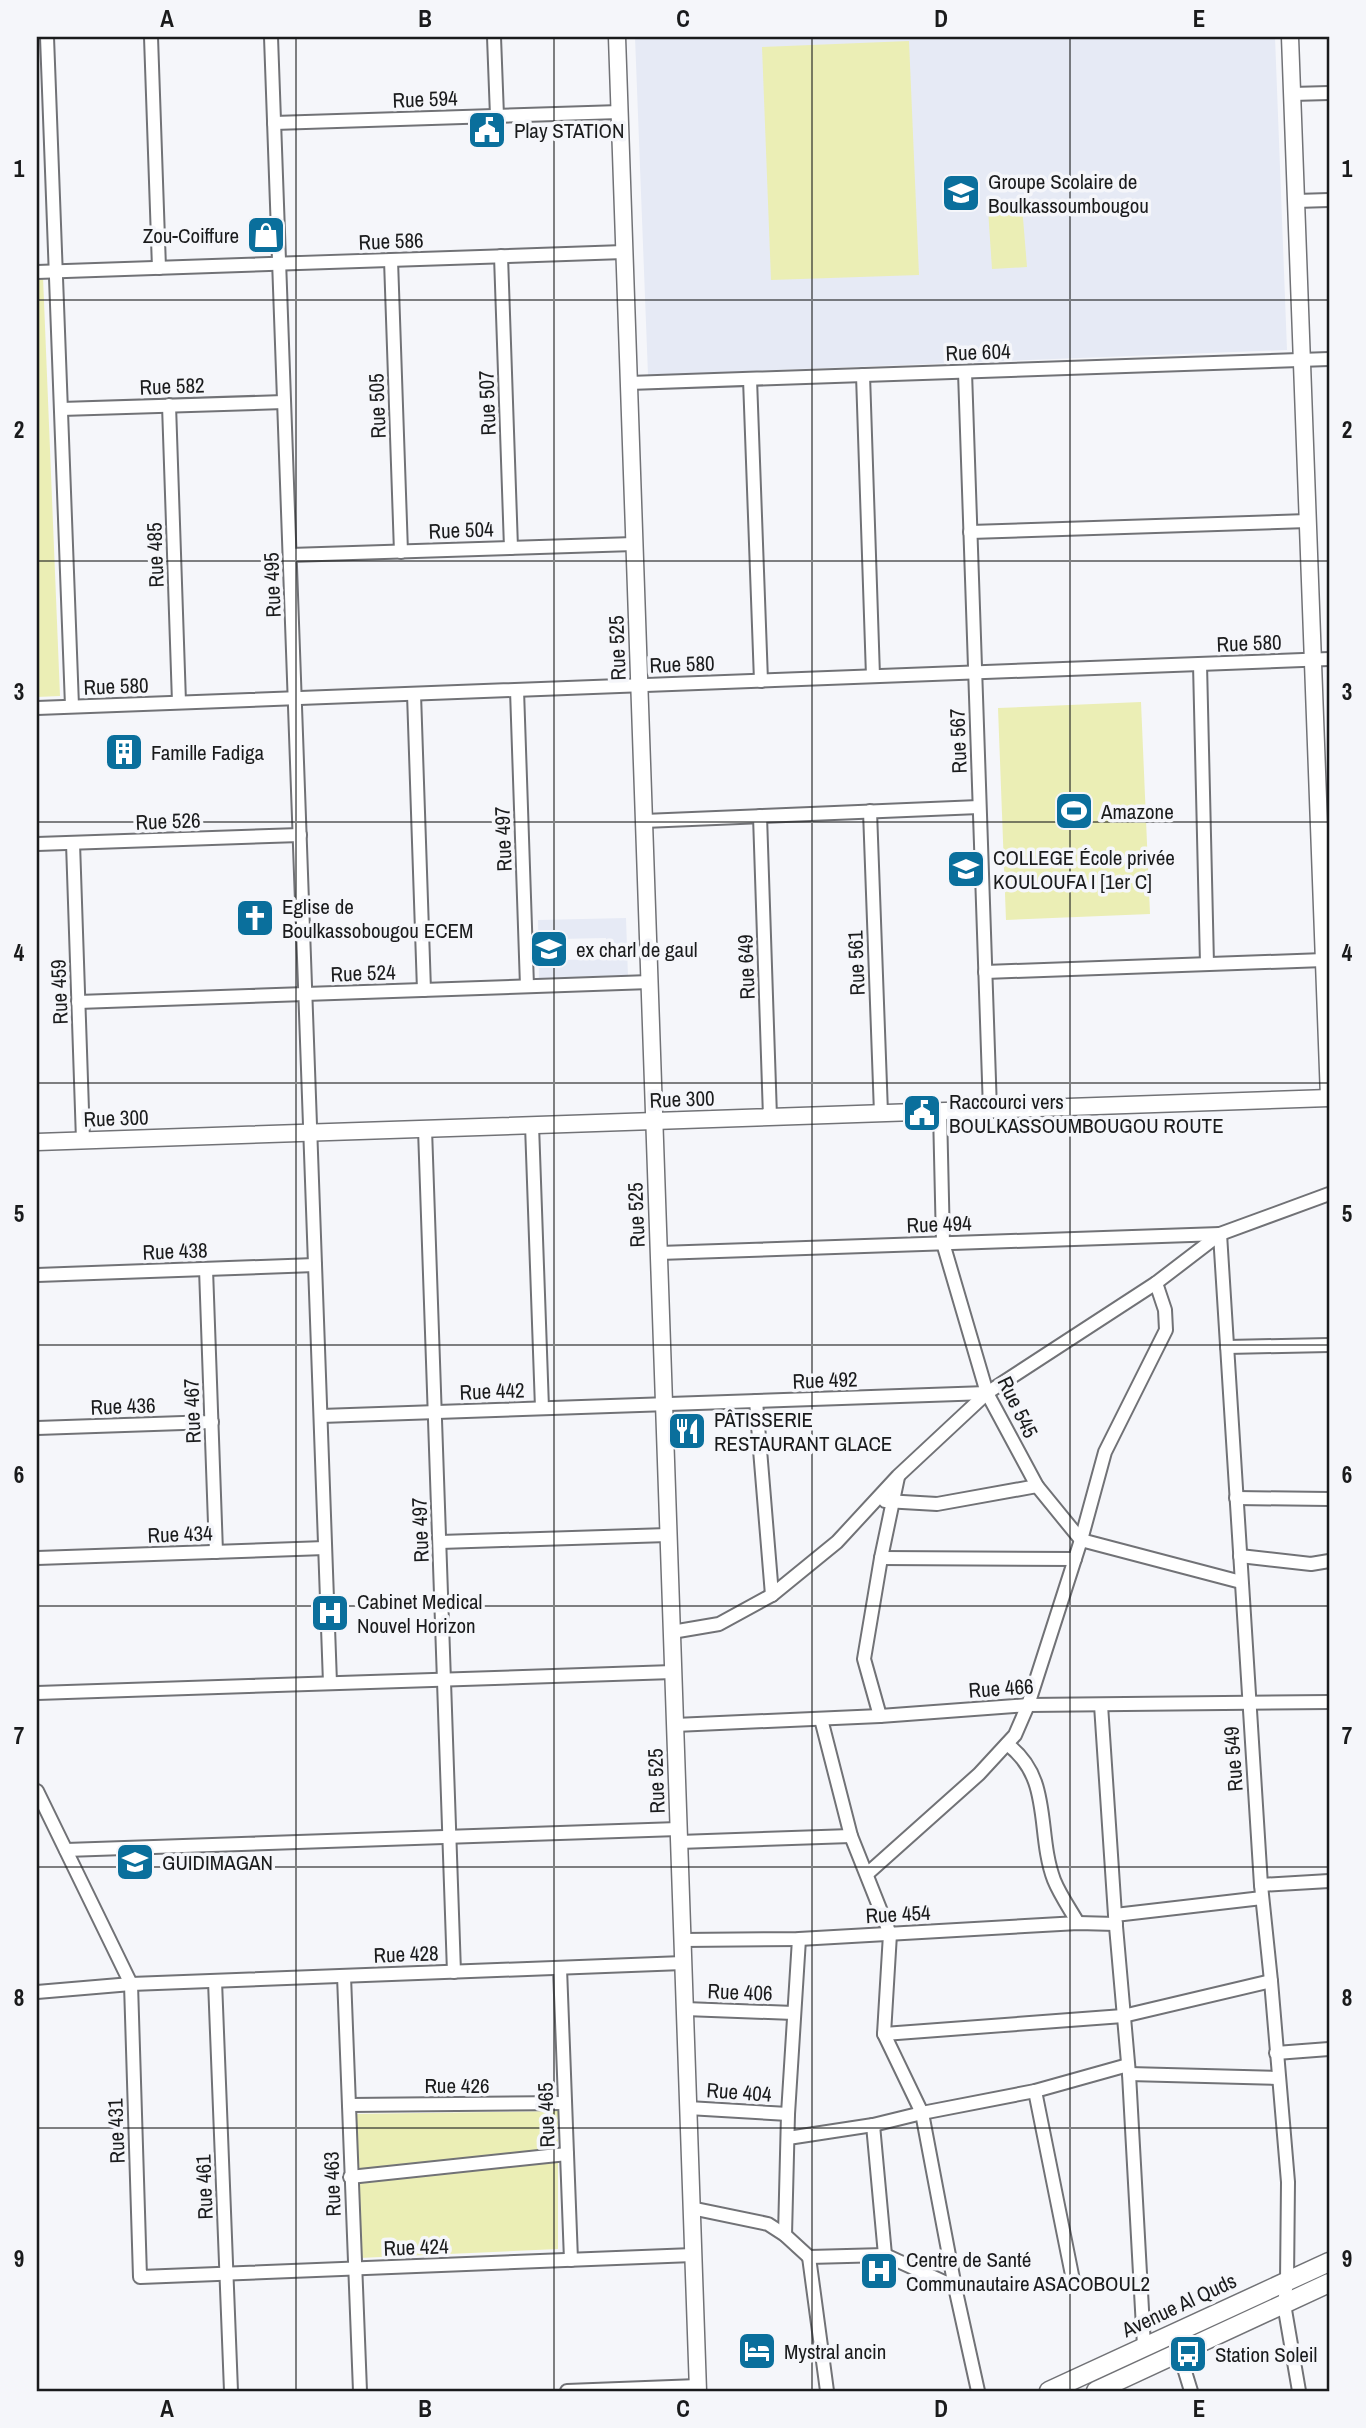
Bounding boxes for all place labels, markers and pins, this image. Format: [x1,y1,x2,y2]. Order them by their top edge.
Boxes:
public building icon: Play STATION [466,109,508,151]
place label: Play STATION [514,116,624,145]
place label: Groupe Scolaire de Boulkassoumbougou [988,167,1149,220]
school or university icon: Groupe Scolaire de Boulkassoumbougou [940,172,982,214]
shop icon: Zou-Coiffure [245,214,287,256]
place label: Zou-Coiffure [143,221,239,250]
building icon: Famille Fadiga [103,731,145,773]
place label: Famille Fadiga [151,738,265,767]
sports icon: Amazone [1053,790,1095,832]
place label: Amazone [1100,797,1174,826]
place label: COLLEGE École privée KOULOUFA I [1er C] [993,843,1175,896]
school or university icon: COLLEGE École privée KOULOUFA I [1er C] [945,848,987,890]
place label: Eglise de Boulkassobougou ECEM [282,892,473,945]
church icon: Eglise de Boulkassobougou ECEM [234,897,276,939]
school or university icon: ex charl de gaul [528,928,570,970]
place label: ex charl de gaul [576,935,698,964]
place label: Raccourci vers BOULKASSOUMBOUGOU ROUTE [949,1087,1224,1140]
public building icon: Raccourci vers BOULKASSOUMBOUGOU ROUTE [901,1092,943,1134]
place label: PÂTISSERIE RESTAURANT GLACE [714,1405,892,1458]
restaurant icon: PÂTISSERIE RESTAURANT GLACE [666,1410,708,1452]
place label: Cabinet Medical Nouvel Horizon [357,1587,482,1640]
hospital icon: Cabinet Medical Nouvel Horizon [309,1592,351,1634]
school or university icon: GUIDIMAGAN [114,1841,156,1883]
place label: GUIDIMAGAN [162,1848,273,1877]
place label: Centre de Santé Communautaire ASACOBOUL2 [906,2245,1150,2298]
hospital icon: Centre de Santé Communautaire ASACOBOUL2 [858,2250,900,2292]
hotel icon: Mystral ancin [736,2330,778,2372]
bus stop icon: Station Soleil [1167,2333,1209,2375]
place label: Mystral ancin [784,2337,886,2366]
place label: Station Soleil [1215,2340,1317,2369]

